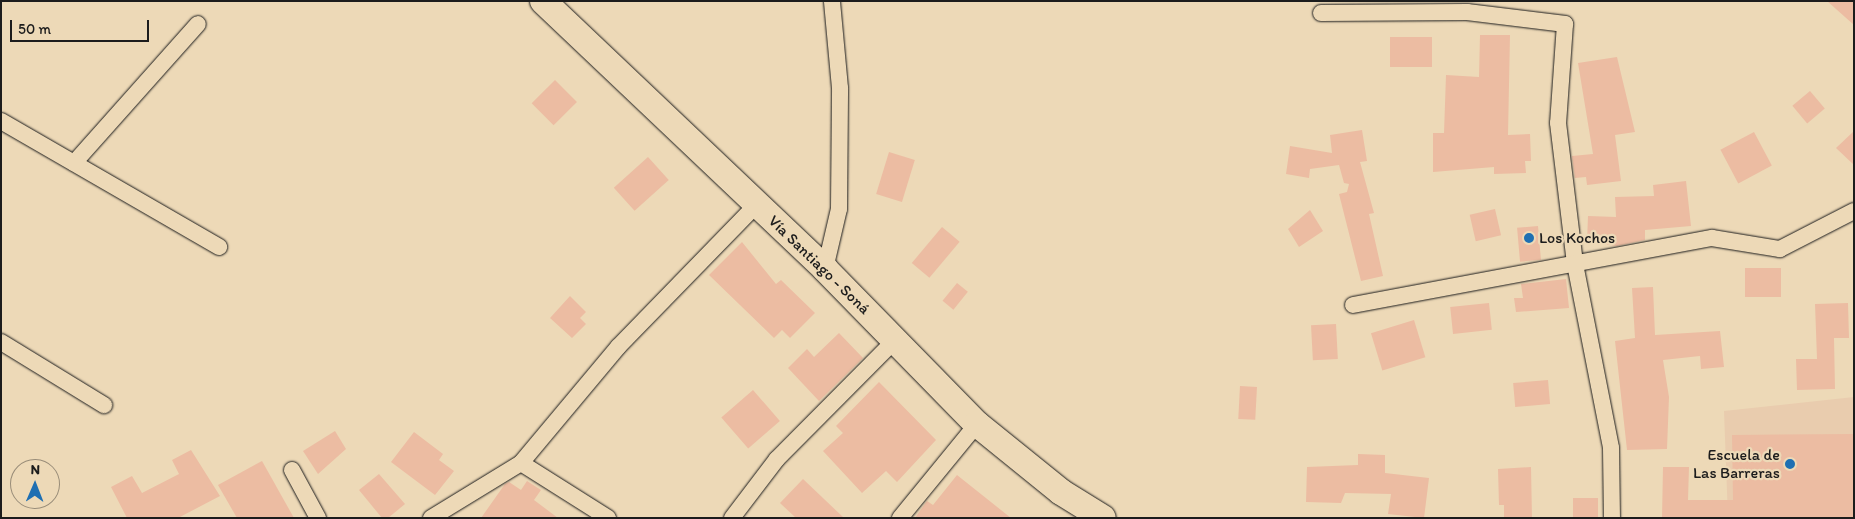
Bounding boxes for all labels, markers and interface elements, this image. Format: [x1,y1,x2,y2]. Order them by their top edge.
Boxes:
scale bar [12,10,151,42]
text: 50 m [18,20,51,38]
street label: Vía Santiago - Soná [764,211,874,319]
place label: Los Kochos [1539,228,1615,248]
marker: Los Kochos [1523,232,1535,244]
place label: Escuela de Las Barreras [1692,445,1780,483]
marker: Escuela de Las Barreras [1784,458,1796,470]
north arrow [10,459,60,509]
text: N [30,461,40,478]

